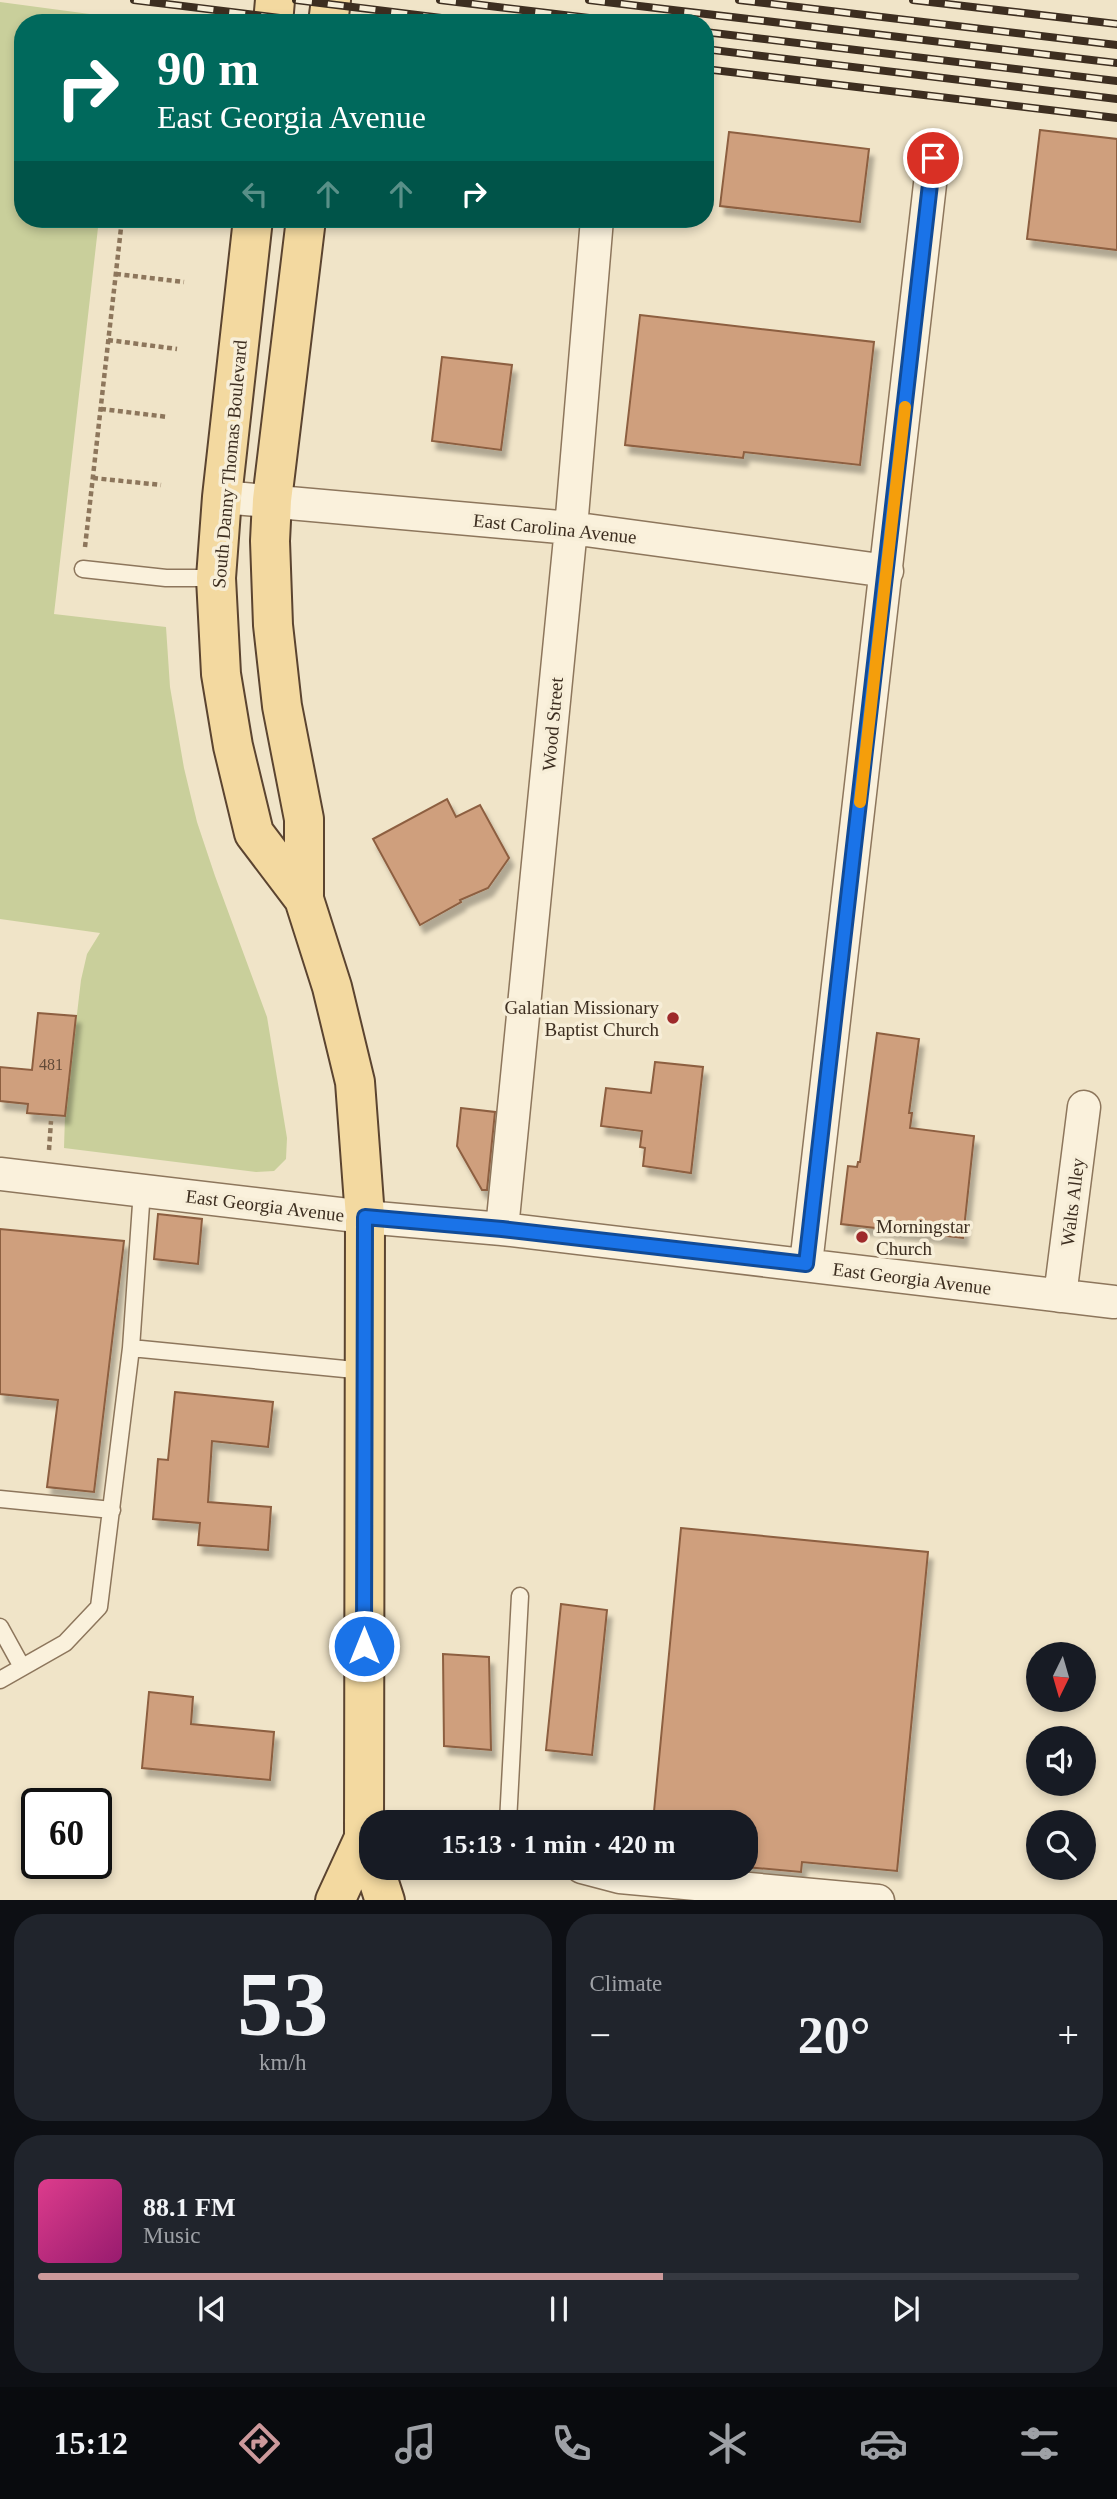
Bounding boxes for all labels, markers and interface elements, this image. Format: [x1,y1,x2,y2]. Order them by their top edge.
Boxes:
text: 90 m [157,41,259,96]
icon: right [42,42,133,133]
text: East Georgia Avenue [157,99,426,135]
pin [903,128,963,188]
icon: arrive [914,139,952,177]
icon: left [236,175,274,213]
icon: ahead [309,175,347,213]
icon: ahead [382,175,420,213]
icon: right [455,175,493,213]
street label: South Danny Thomas Boulevard [208,338,251,589]
street label: East Carolina Avenue [472,509,638,548]
street label: Wood Street [538,676,567,772]
place label: Galatian Missionary Baptist Church [504,997,659,1040]
marker: Galatian Missionary Baptist Church [665,1010,681,1026]
house number: 481 [39,1056,63,1073]
street label: Walts Alley [1057,1156,1088,1247]
street label: East Georgia Avenue [184,1185,345,1226]
place label: Morningstar Church [876,1216,971,1259]
marker: Morningstar Church [854,1229,870,1245]
street label: East Georgia Avenue [831,1258,992,1299]
position arrow [327,1609,401,1683]
north arrow [1026,1642,1096,1712]
map controls [1026,1642,1096,1880]
button: sound [1026,1726,1096,1796]
speed limit sign: 60 [21,1788,112,1879]
button: search [1026,1810,1096,1880]
text: 15:13 · 1 min · 420 m [442,1830,676,1859]
text: 53 [237,1954,328,2055]
text: Climate [590,1971,662,1996]
text: 20° [798,2007,871,2064]
text: − [590,2014,611,2056]
text: + [1058,2014,1079,2056]
text: km/h [259,2050,306,2075]
text: 88.1 FM [143,2193,235,2222]
text: Music [143,2223,201,2248]
icon: previous [193,2290,231,2328]
icon: pause [540,2290,578,2328]
icon: next [887,2290,925,2328]
icon: directions [235,2419,284,2468]
icon: music [391,2419,440,2468]
icon: phone [547,2419,596,2468]
icon: climate [703,2419,752,2468]
icon: car [859,2419,908,2468]
icon: filters [1015,2419,1064,2468]
text: 15:12 [53,2425,128,2461]

